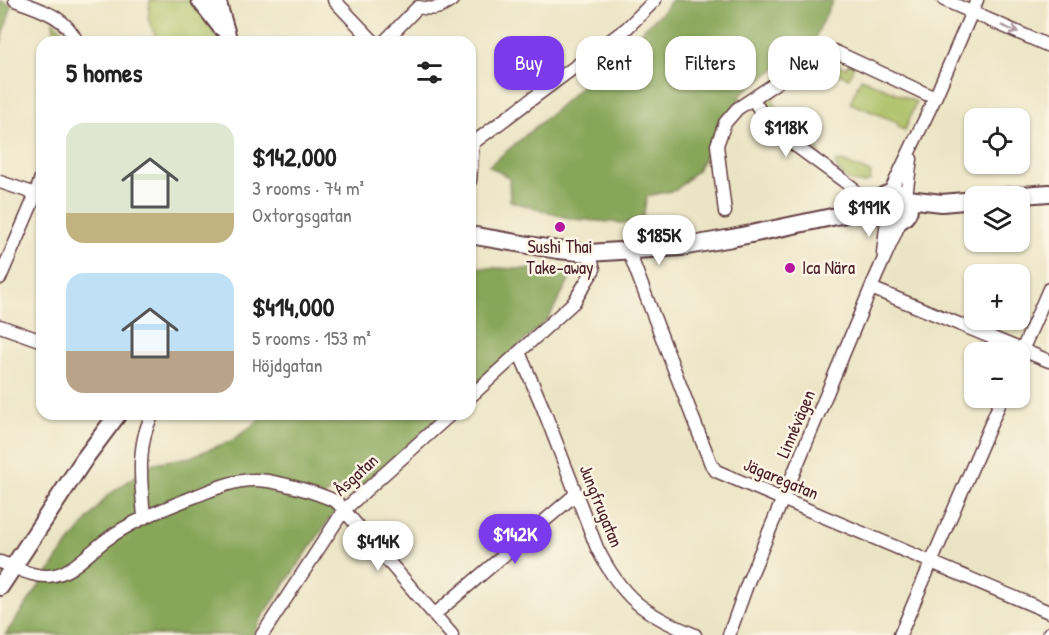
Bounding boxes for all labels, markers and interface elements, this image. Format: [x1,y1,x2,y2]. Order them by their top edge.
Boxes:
one-way arrow [1000,24,1018,36]
chip: Buy [494,36,564,90]
chip: Rent [576,36,653,90]
chip: Filters [665,36,756,90]
chip: New [768,36,840,90]
text: 5 homes [66,55,142,90]
icon: filters [413,56,446,89]
pin: $118K [744,107,828,158]
map controls [964,108,1030,408]
button: locate [964,108,1030,174]
text: $118K [764,113,808,140]
text: $142,000 [252,139,337,174]
icon: home [114,147,186,219]
text: 3 rooms · 74 m² [252,174,364,201]
button: layers [964,186,1030,252]
pin: $191K [827,187,911,238]
text: $191K [848,193,890,220]
text: Oxtorgsgatan [252,201,352,228]
pin: $185K [617,215,701,266]
marker: Sushi Thai Take-away [553,220,567,234]
text: $185K [637,221,681,248]
place label: Sushi Thai Take-away [526,234,594,280]
place label: Ica Nära [802,255,855,280]
marker: Ica Nära [783,261,797,275]
button: + [964,264,1030,330]
text: $414,000 [252,289,334,324]
icon: home [114,297,186,369]
text: 5 rooms · 153 m² [252,324,371,351]
button: − [964,342,1030,408]
text: Höjdgatan [252,351,322,378]
street label: Linnévägen [770,386,821,462]
street label: Åsgatan [328,448,383,501]
street label: Jägaregatan [740,452,823,506]
street label: Jungfrugatan [574,461,629,551]
pin: $142K [473,514,557,565]
text: $142K [493,520,537,547]
pin: $414K [336,521,420,572]
text: $414K [357,527,399,554]

